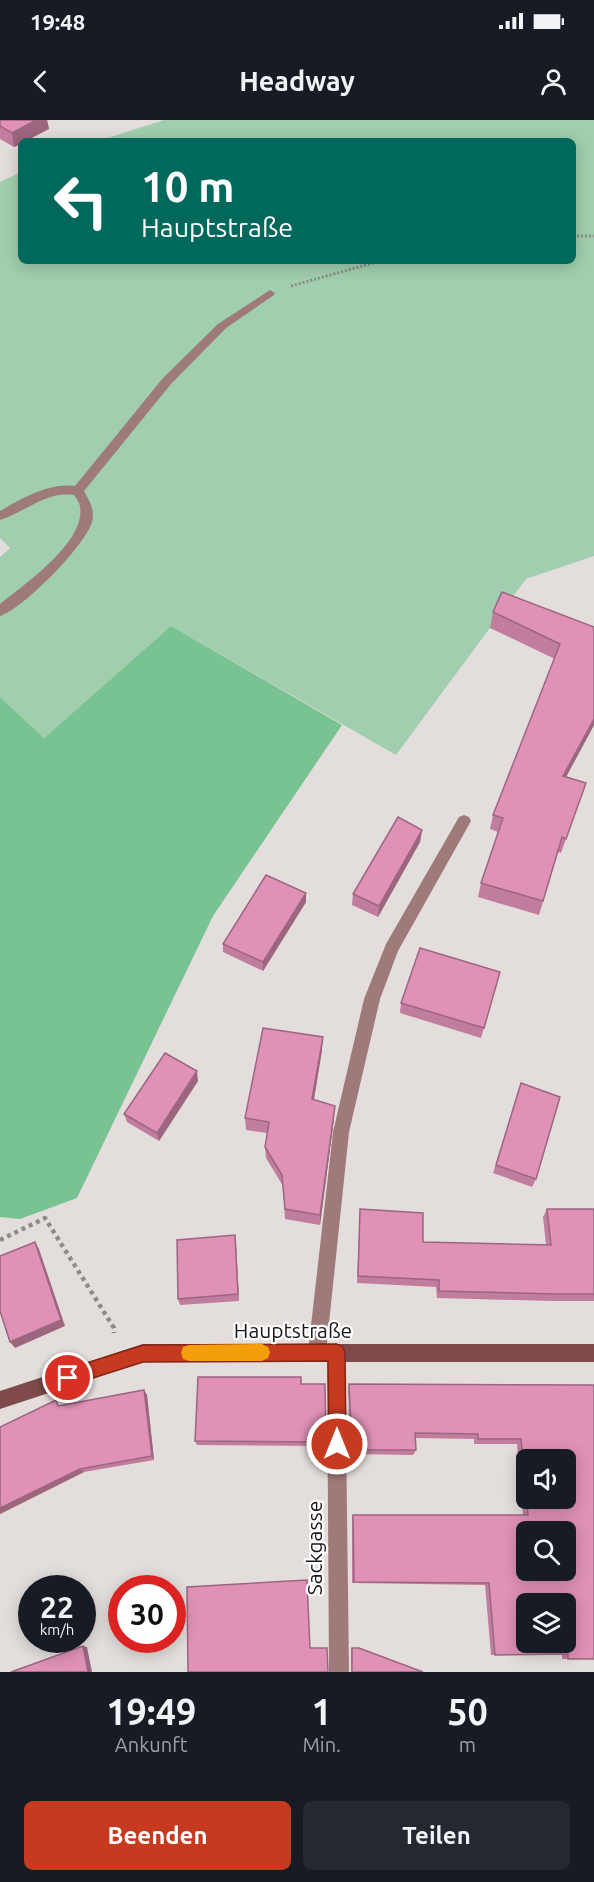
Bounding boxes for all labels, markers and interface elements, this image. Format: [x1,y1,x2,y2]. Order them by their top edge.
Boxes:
text: 19:48 [30,9,85,34]
icon: back [24,65,57,98]
icon: person [537,65,570,98]
text: Headway [239,66,355,96]
icon: left [42,162,120,240]
text: 10 m [141,163,235,210]
text: Hauptstraße [141,212,293,242]
street label: Hauptstraße [234,1318,352,1342]
pin [42,1352,93,1403]
icon: arrive [51,1361,84,1394]
position arrow [305,1412,369,1476]
map controls [516,1449,576,1653]
button: sound [516,1449,576,1509]
street label: Sackgasse [302,1501,326,1595]
button: search [516,1521,576,1581]
speed limit sign: 30 [108,1575,186,1653]
text: 22 [40,1590,74,1624]
button: layers [516,1593,576,1653]
text: km/h [40,1621,74,1638]
text: 19:49 [106,1691,196,1732]
text: 1 [312,1691,332,1732]
text: 50 [447,1691,488,1732]
text: Ankunft [115,1733,188,1756]
text: Min. [302,1733,341,1756]
text: m [459,1733,476,1756]
button: Beenden [24,1801,291,1870]
button: Teilen [303,1801,570,1870]

